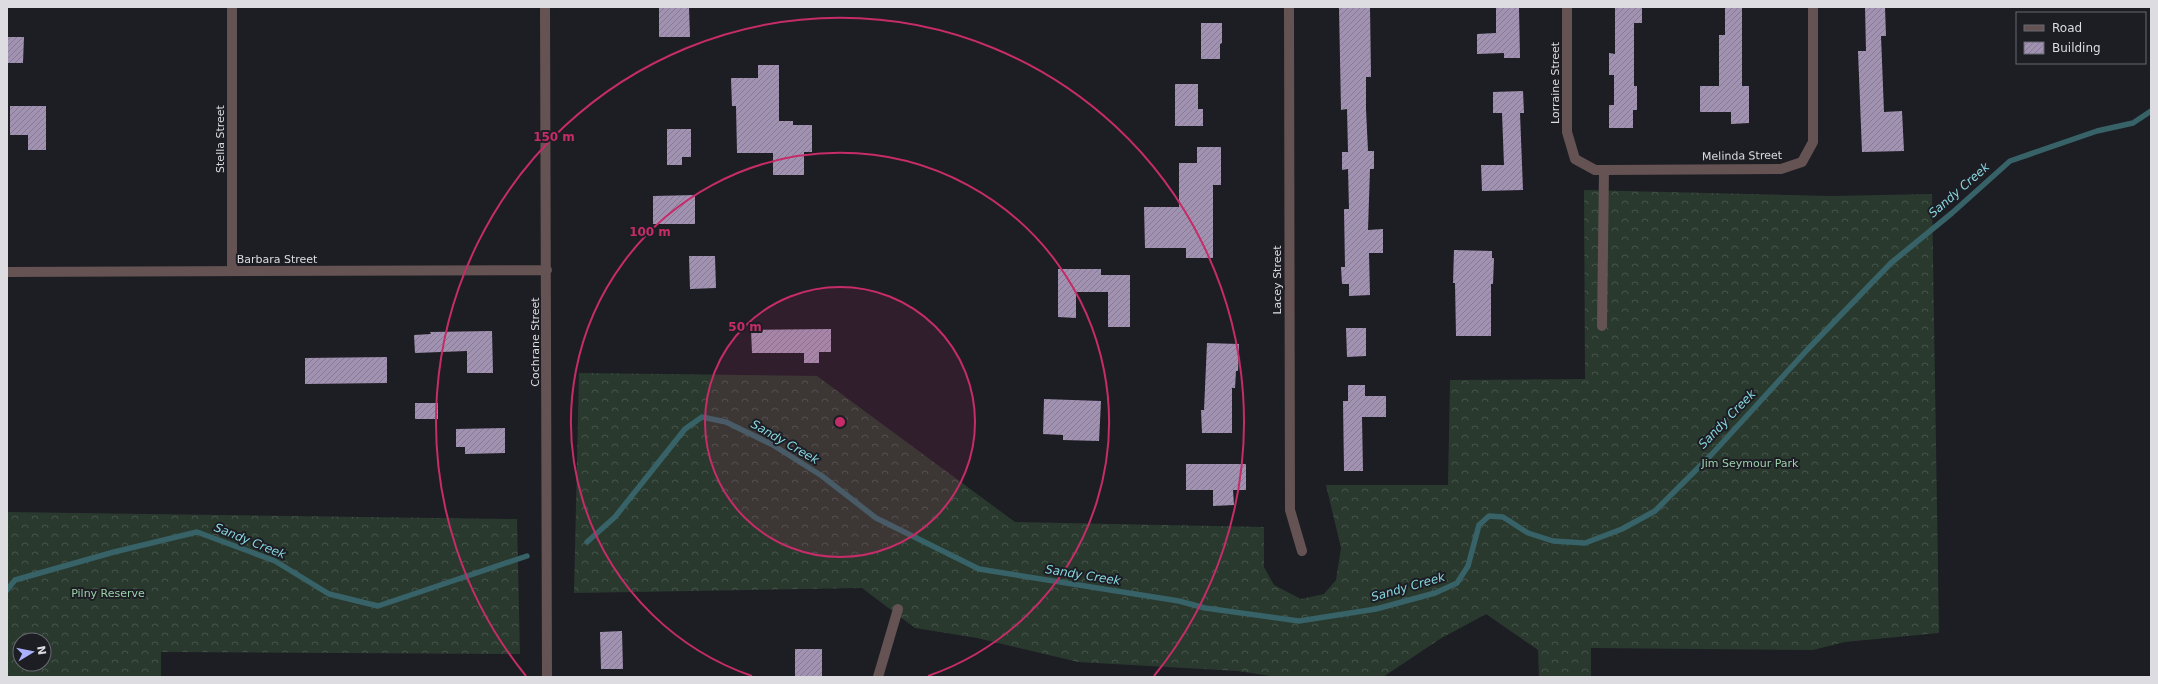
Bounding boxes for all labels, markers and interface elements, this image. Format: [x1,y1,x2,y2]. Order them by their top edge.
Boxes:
legend [2016,12,2146,64]
text: Road [2052,21,2082,35]
street label: Lorraine Street [1549,41,1562,124]
text: Building [2052,41,2101,55]
street label: Stella Street [214,104,227,173]
text: 150 m [533,130,575,144]
street label: Melinda Street [1702,149,1783,163]
water label: Sandy Creek [1926,159,1993,220]
text: 100 m [629,225,671,239]
street label: Lacey Street [1271,245,1284,315]
street label: Barbara Street [237,253,318,266]
street label: Cochrane Street [529,297,542,387]
text: 50 m [728,320,762,334]
water label: Sandy Creek [1696,386,1759,451]
centre of rings [833,415,847,429]
water label: Sandy Creek [749,417,822,468]
park label: Jim Seymour Park [1701,457,1799,470]
water label: Sandy Creek [212,520,289,562]
water label: Sandy Creek [1044,562,1123,588]
water label: Sandy Creek [1369,569,1448,604]
park label: Pilny Reserve [71,587,145,600]
north arrow [12,632,52,672]
text: N [34,645,49,656]

